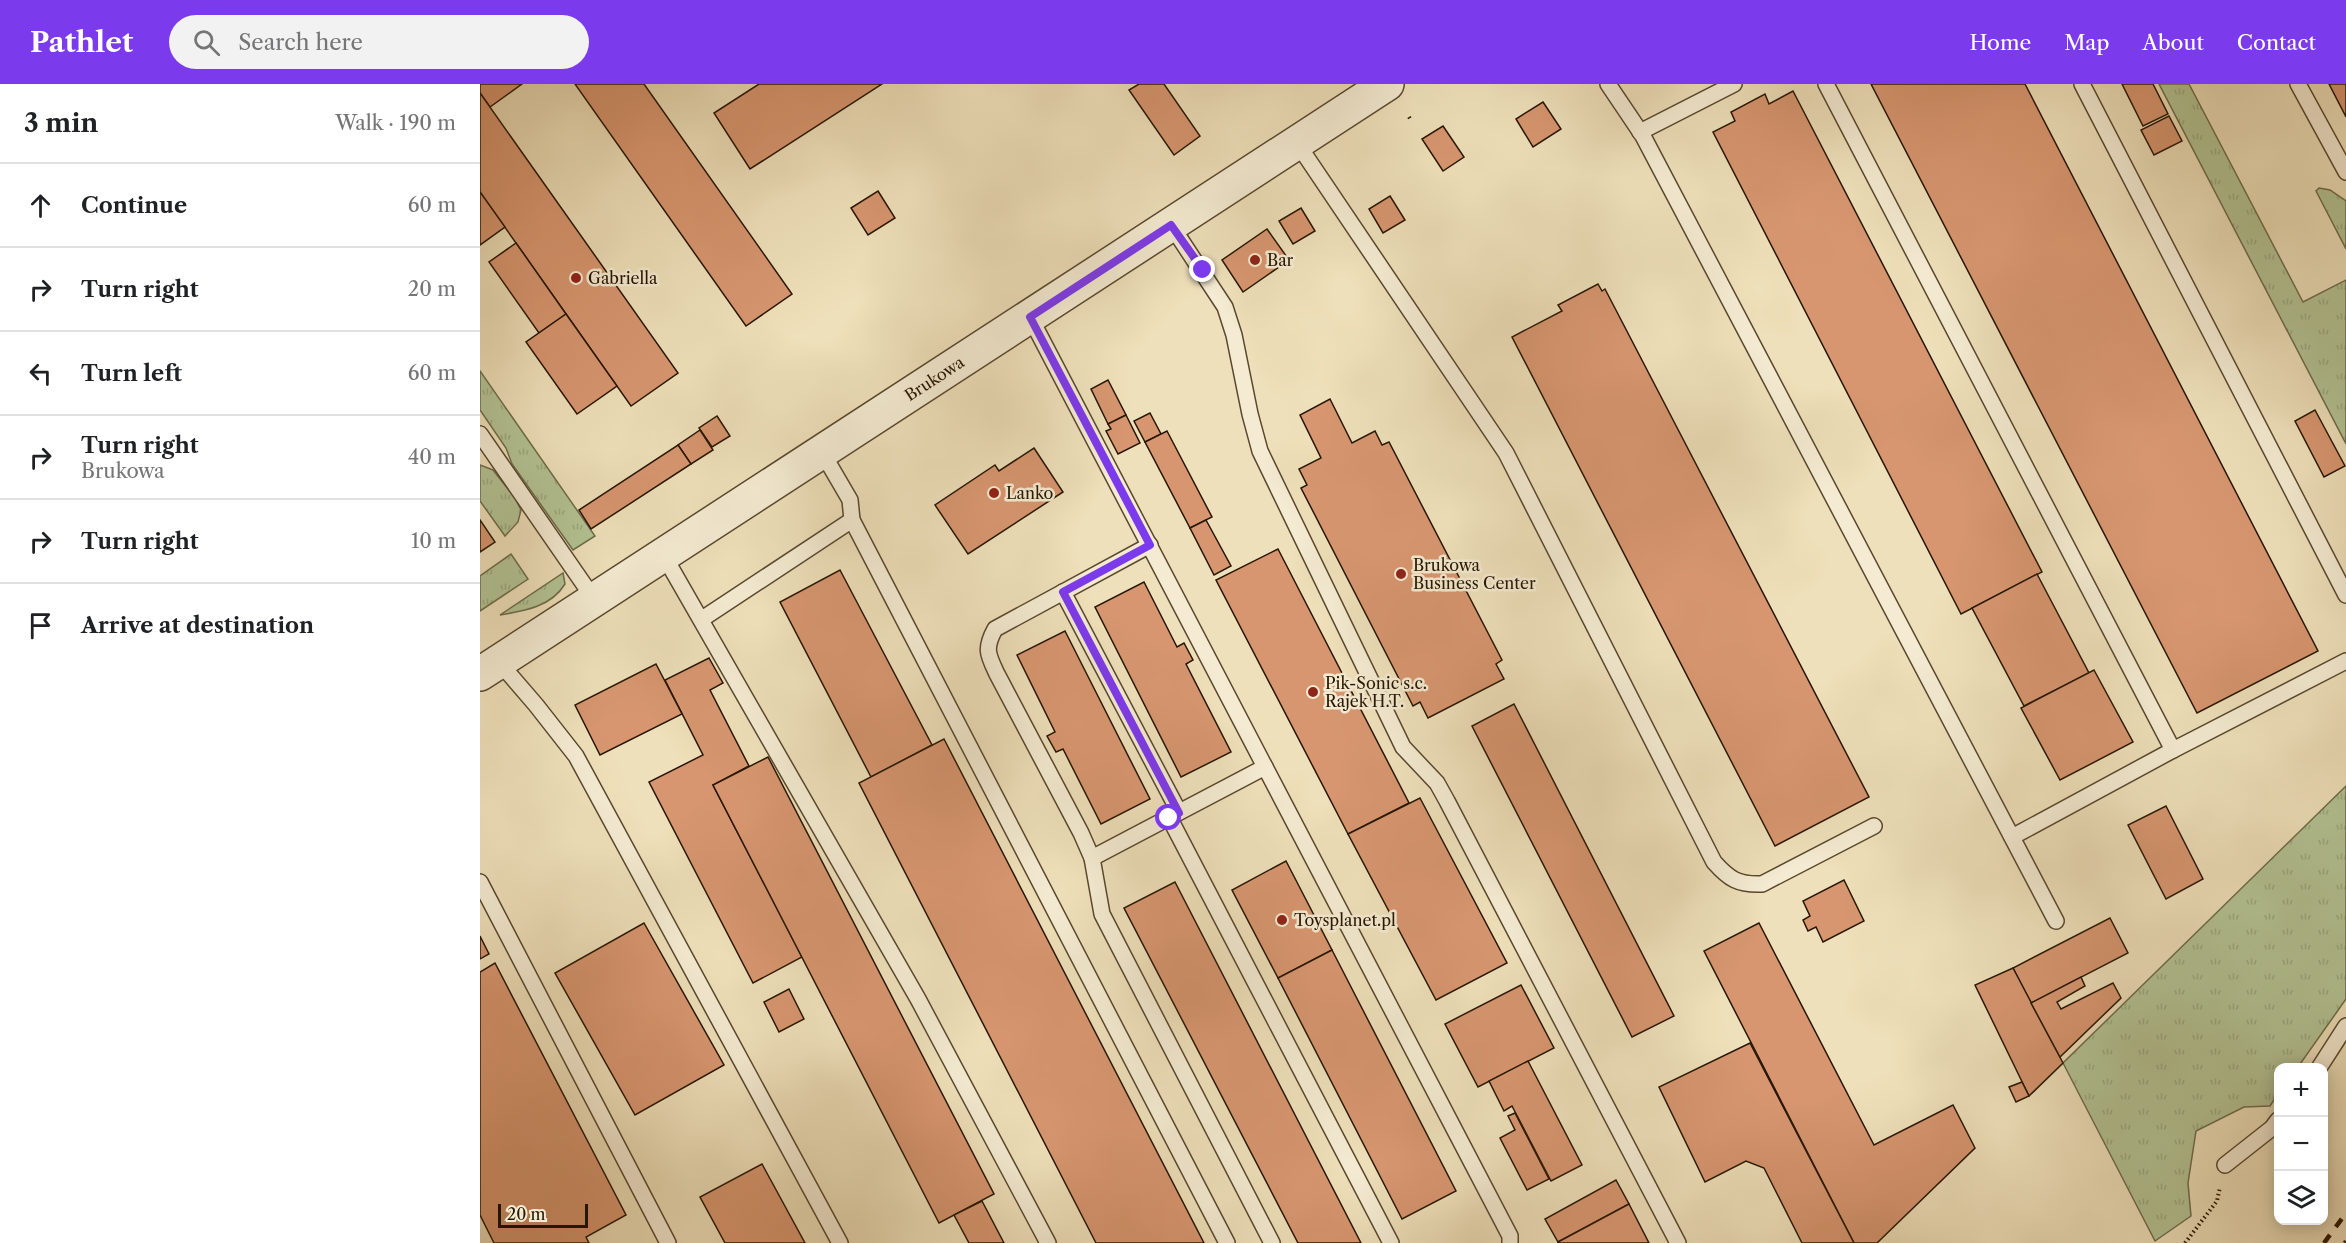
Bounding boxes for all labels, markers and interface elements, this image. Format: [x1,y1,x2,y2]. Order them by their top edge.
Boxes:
search box [169,15,589,69]
text: Pathlet [30,25,133,59]
icon: search [190,26,223,59]
text: Search here [238,29,363,56]
text: Home [1970,30,2031,55]
text: Map [2064,30,2109,55]
text: About [2142,30,2204,55]
text: Contact [2237,30,2316,55]
text: 3 min [24,107,98,139]
text: Walk · 190 m [335,111,456,135]
icon: ahead [24,189,57,222]
text: Continue [81,192,187,219]
text: 60 m [408,193,456,217]
place label: Bar [1267,250,1294,270]
marker: Bar [1248,253,1262,267]
route end [1189,256,1215,282]
place label: Gabriella [588,268,658,288]
marker: Gabriella [569,271,583,285]
icon: right [24,273,57,306]
text: Turn right [81,276,199,303]
text: 20 m [408,277,456,301]
street label: Brukowa [901,352,968,405]
icon: left [24,357,57,390]
text: Turn left [81,360,182,387]
text: 60 m [408,361,456,385]
text: Turn right [81,432,199,459]
icon: right [24,441,57,474]
text: 40 m [408,445,456,469]
text: Brukowa [81,459,165,483]
place label: Lanko [1006,483,1054,503]
marker: Lanko [987,486,1001,500]
icon: right [24,525,57,558]
text: Turn right [81,528,199,555]
text: 10 m [411,529,456,553]
place label: Brukowa Business Center [1413,555,1536,593]
marker: Brukowa Business Center [1394,567,1408,581]
icon: arrive [24,609,57,642]
text: Arrive at destination [81,612,314,639]
place label: Pik-Sonic s.c. Rajek H.T. [1325,673,1427,711]
marker: Pik-Sonic s.c. Rajek H.T. [1306,685,1320,699]
route start [1155,804,1181,830]
place label: Toysplanet.pl [1294,910,1396,930]
marker: Toysplanet.pl [1275,913,1289,927]
map controls [2274,1063,2328,1225]
button: + [2274,1063,2328,1117]
button: − [2274,1117,2328,1171]
button: layers [2274,1171,2328,1225]
scale bar [498,1201,588,1228]
text: 20 m [507,1204,546,1224]

